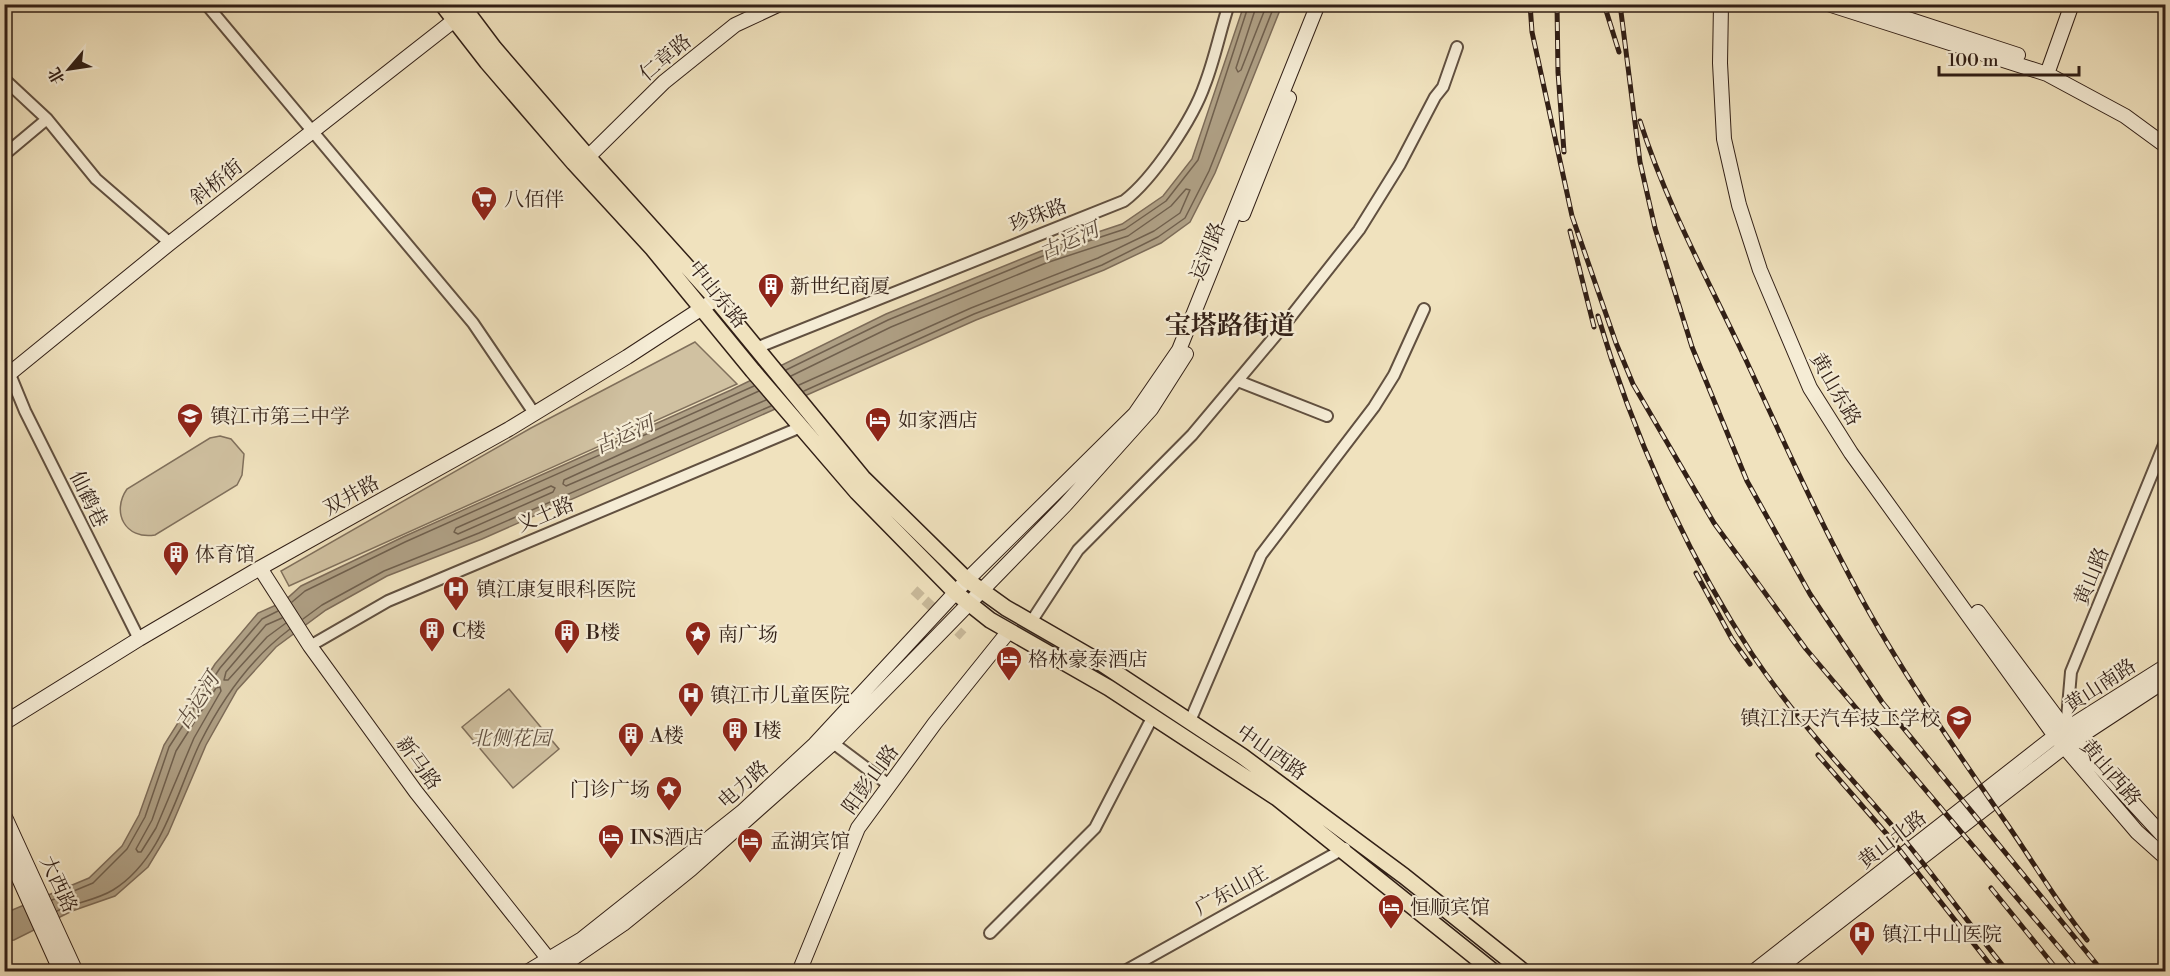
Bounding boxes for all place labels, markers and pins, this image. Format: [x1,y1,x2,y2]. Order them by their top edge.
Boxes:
supermarket icon: 八佰伴 [469,184,499,222]
place label: 八佰伴 [504,188,564,213]
building icon: 新世纪商厦 [756,271,786,309]
place label: 新世纪商厦 [790,275,890,300]
school or university icon: 镇江市第三中学 [175,401,205,439]
place label: 镇江市第三中学 [210,405,350,430]
hotel icon: 如家酒店 [863,405,893,443]
place label: 如家酒店 [898,409,978,434]
building icon: 体育馆 [161,539,191,577]
place label: 体育馆 [195,543,255,568]
hospital icon: 镇江康复眼科医院 [441,574,471,612]
place label: 镇江康复眼科医院 [476,578,636,603]
building icon: C楼 [417,615,447,653]
building icon: B楼 [552,617,582,655]
place label: C楼 [452,619,486,644]
place icon: 南广场 [683,619,713,657]
place label: B楼 [585,621,620,646]
place label: 南广场 [718,623,778,648]
hotel icon: 格林豪泰酒店 [994,644,1024,682]
place label: 格林豪泰酒店 [1028,648,1148,673]
hospital icon: 镇江市儿童医院 [676,680,706,718]
place label: 镇江市儿童医院 [710,684,850,709]
school or university icon: 镇江江天汽车技工学校 [1944,703,1974,741]
place label: 镇江江天汽车技工学校 [1740,707,1940,732]
building icon: I楼 [720,715,750,753]
place label: I楼 [754,719,782,744]
building icon: A楼 [616,720,646,758]
place label: A楼 [649,724,684,749]
place icon: 门诊广场 [654,774,684,812]
place label: 门诊广场 [570,778,650,803]
hotel icon: INS酒店 [596,822,626,860]
place label: INS酒店 [630,826,704,851]
hotel icon: 孟湖宾馆 [735,826,765,864]
place label: 孟湖宾馆 [770,830,850,855]
hotel icon: 恒顺宾馆 [1376,892,1406,930]
place label: 恒顺宾馆 [1410,896,1490,921]
hospital icon: 镇江中山医院 [1847,919,1877,957]
place label: 镇江中山医院 [1882,923,2002,948]

